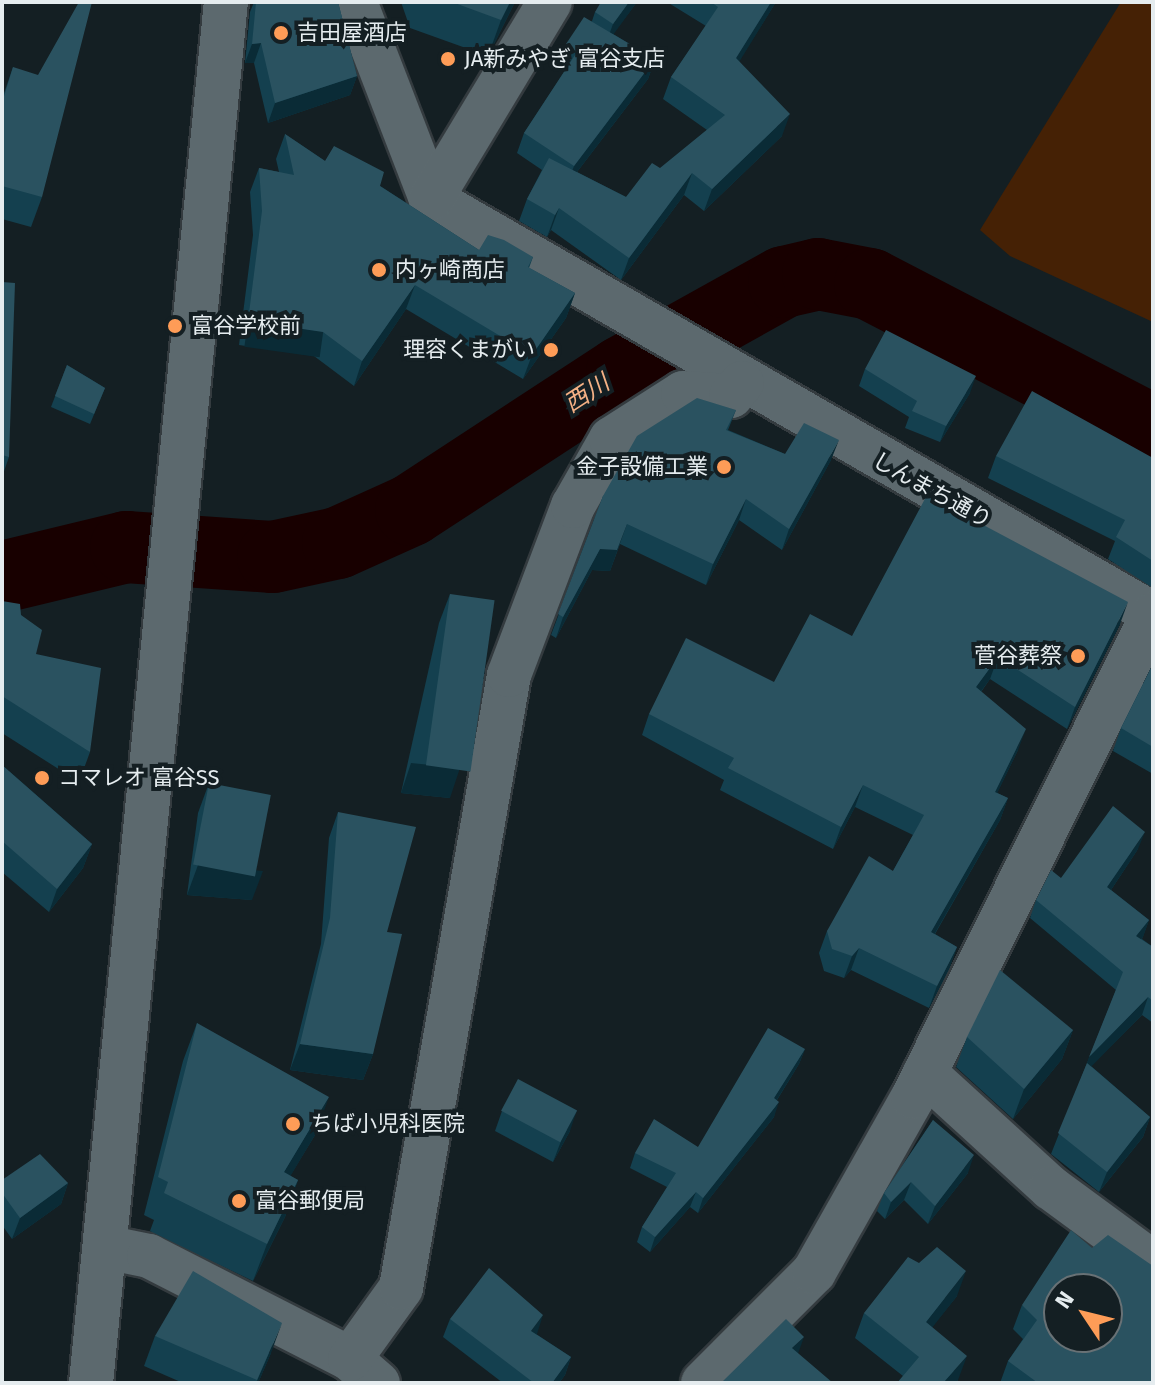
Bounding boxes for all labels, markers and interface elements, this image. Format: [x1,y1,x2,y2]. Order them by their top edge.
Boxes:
place label: 吉田屋酒店 [297,20,407,46]
marker: 吉田屋酒店 [272,24,290,42]
place label: JA新みやぎ 富谷支店 [464,46,665,72]
marker: JA新みやぎ 富谷支店 [439,50,457,68]
place label: 内ヶ崎商店 [395,257,505,283]
marker: 内ヶ崎商店 [370,261,388,279]
place label: 富谷学校前 [191,313,301,339]
marker: 富谷学校前 [166,317,184,335]
place label: 理容くまがい [403,337,535,363]
marker: 理容くまがい [542,341,560,359]
water label: 西川 [559,369,615,419]
street label: しんまち通り [868,446,996,534]
place label: 金子設備工業 [576,454,708,480]
marker: 金子設備工業 [715,458,733,476]
place label: 菅谷葬祭 [974,643,1062,669]
marker: 菅谷葬祭 [1069,647,1087,665]
place label: コマレオ 富谷SS [58,765,220,791]
marker: コマレオ 富谷SS [33,769,51,787]
place label: ちば小児科医院 [311,1111,465,1137]
marker: ちば小児科医院 [282,1113,304,1135]
place label: 富谷郵便局 [255,1188,365,1214]
marker: 富谷郵便局 [230,1192,248,1210]
north arrow [1043,1273,1123,1353]
text: N [1049,1286,1080,1314]

